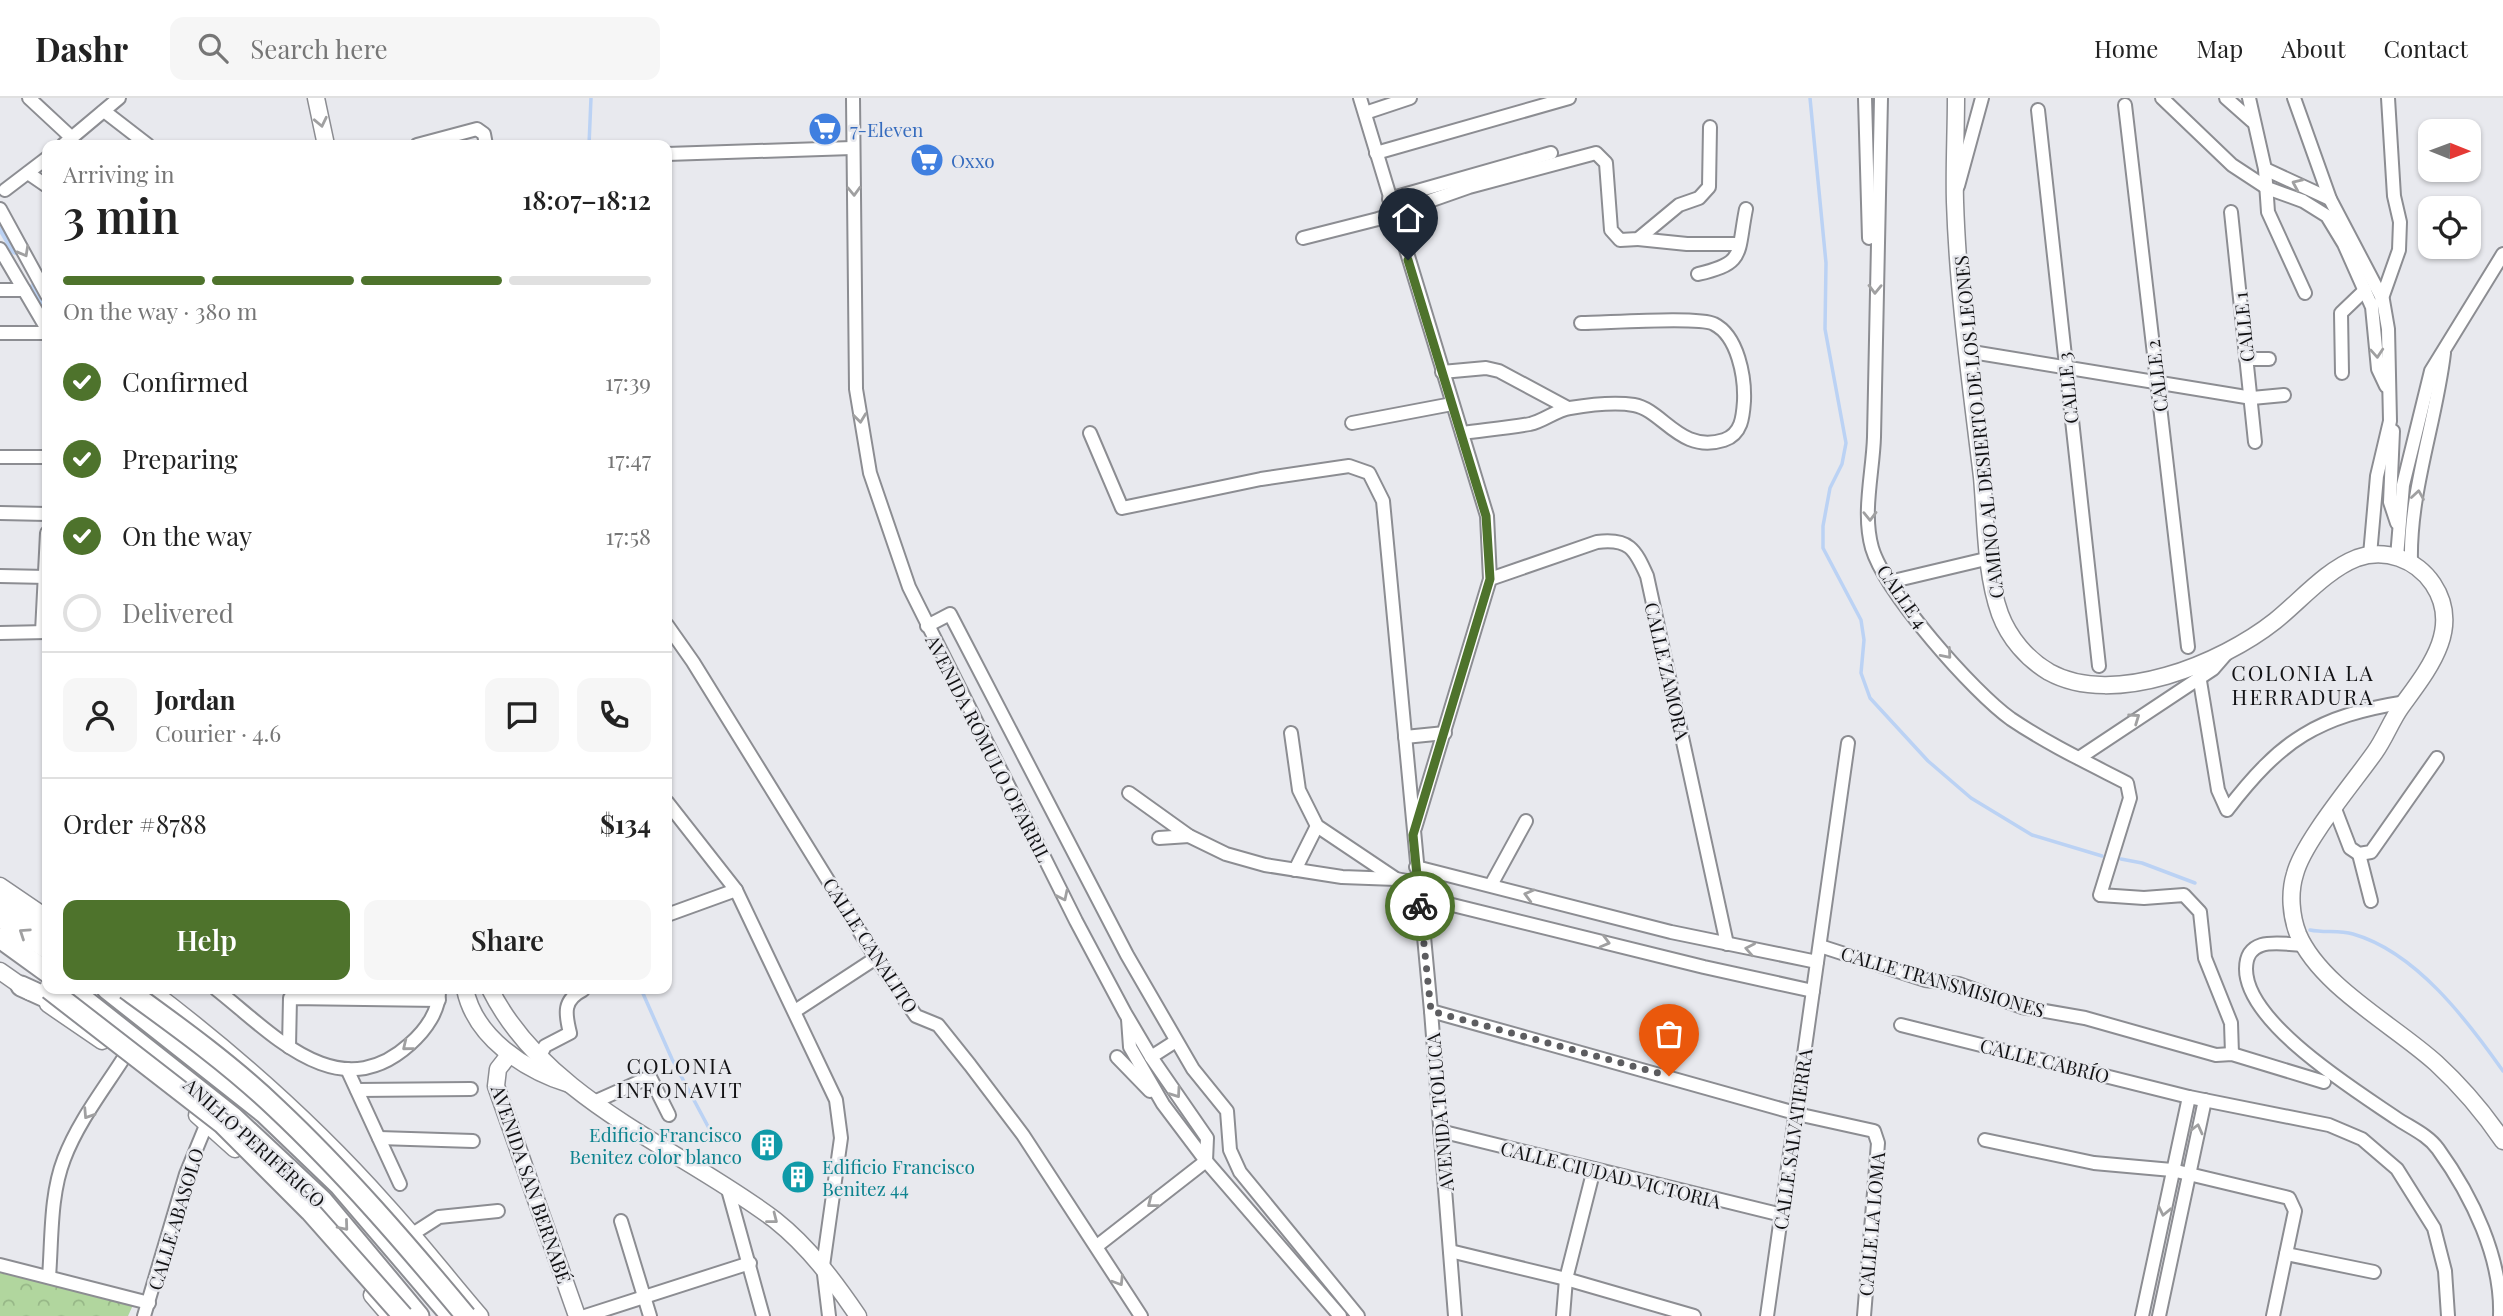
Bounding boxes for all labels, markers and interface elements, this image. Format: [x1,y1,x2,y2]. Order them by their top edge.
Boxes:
search box [170,17,660,80]
text: Dashr [35,26,128,70]
icon: search [194,29,232,67]
text: Search here [250,31,388,66]
text: Home [2094,32,2158,64]
text: Map [2196,32,2243,64]
text: About [2281,32,2345,64]
text: Contact [2383,32,2468,64]
supermarket icon: 7-Eleven [806,110,844,148]
one-way arrow [313,116,328,128]
place label: 7-Eleven [850,116,924,142]
north arrow [2418,119,2482,182]
map controls [2418,119,2481,259]
supermarket icon: Oxxo [908,141,946,179]
place label: Oxxo [951,147,995,173]
text: Arriving in [63,158,175,189]
one-way arrow [2292,178,2305,192]
text: 18:07–18:12 [522,182,651,217]
text: 3 min [63,184,179,246]
one-way arrow [846,185,861,196]
pin [1378,188,1438,260]
button: locate [2418,196,2481,259]
icon: home [1389,199,1427,237]
one-way arrow [16,245,29,257]
street label: CAMINO AL DESIERTO DE LOS LEONES [1947,254,2009,600]
one-way arrow [1867,284,1883,294]
street label: CALLE 1 [2226,291,2260,363]
text: On the way · 380 m [63,295,257,326]
street label: CALLE 2 [2139,338,2173,414]
one-way arrow [2369,348,2384,359]
street label: CALLE 3 [2050,351,2084,425]
icon: check [63,363,101,401]
text: Confirmed [122,364,249,399]
text: 17:39 [605,366,651,397]
one-way arrow [852,412,867,424]
icon: check [63,440,101,478]
text: Preparing [122,441,238,476]
text: 17:47 [607,443,651,474]
one-way arrow [2410,489,2425,501]
one-way arrow [1862,511,1878,522]
icon: check [63,517,101,555]
text: On the way [122,518,252,553]
text: 17:58 [606,520,651,551]
street label: CALLE 4 [1872,559,1934,633]
text: Delivered [122,595,234,630]
street label: CALLE ZAMORA [1639,599,1697,744]
street label: AVENIDA RÓMULO O'FARRIL [920,629,1058,866]
one-way arrow [1939,646,1951,659]
district label: COLONIA LA HERRADURA [2231,658,2375,710]
button: person [63,678,137,752]
button: chat [485,678,559,752]
button: phone [577,678,651,752]
text: Jordan [155,682,235,717]
one-way arrow [2127,714,2140,726]
text: Courier · 4.6 [155,717,281,748]
text: Order #8788 [63,806,207,841]
text: $134 [600,806,651,841]
courier [1385,871,1455,941]
street label: CALLE CANALITO [818,872,924,1018]
icon: bike [1401,887,1439,925]
one-way arrow [1054,889,1068,901]
one-way arrow [1524,889,1536,903]
button: Help [63,900,350,980]
button: Share [364,900,651,980]
one-way arrow [18,928,31,941]
one-way arrow [1599,934,1611,948]
street label: CALLE TRANSMISIONES [1838,939,2048,1023]
one-way arrow [1744,942,1756,957]
pin [1639,1004,1699,1076]
icon: bag [1650,1015,1688,1053]
street label: AVENIDA TOLUCA [1419,1031,1459,1193]
street label: CALLE CABRÍO [1978,1031,2112,1089]
one-way arrow [402,1037,414,1050]
street label: CALLE SALVATIERRA [1766,1046,1818,1231]
district label: COLONIA INFONAVIT [616,1051,744,1103]
street label: ANILLO PERIFÉRICO [178,1071,331,1213]
street label: AVENIDA SAN BERNABÉ [486,1080,578,1287]
one-way arrow [1168,1085,1180,1098]
one-way arrow [84,1106,97,1119]
place label: Edificio Francisco Benitez color blanco [569,1121,742,1169]
one-way arrow [2189,1123,2203,1135]
building icon: Edificio Francisco Benitez color blanco [748,1126,786,1164]
street label: CALLE CIUDAD VICTORIA [1498,1134,1725,1214]
street label: CALLE ABASOLO [141,1145,209,1293]
street label: CALLE LA LOMA [1852,1150,1890,1297]
place label: Edificio Francisco Benitez 44 [822,1153,975,1201]
building icon: Edificio Francisco Benitez 44 [779,1158,817,1196]
one-way arrow [1147,1194,1160,1207]
one-way arrow [2157,1205,2172,1217]
one-way arrow [765,1211,778,1224]
one-way arrow [336,1217,348,1230]
one-way arrow [1111,1273,1124,1286]

